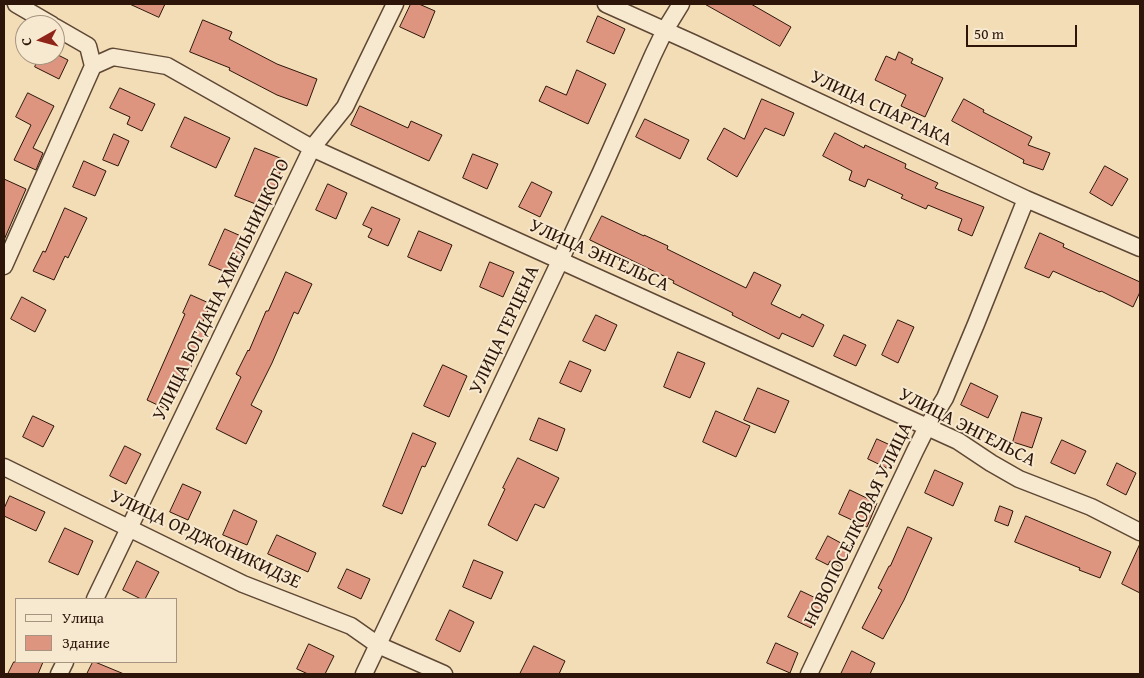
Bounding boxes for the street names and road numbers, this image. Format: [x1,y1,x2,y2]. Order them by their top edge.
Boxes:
street label: УЛИЦА СПАРТАКА [806,66,956,152]
street label: УЛИЦА БОГДАНА ХМЕЛЬНИЦКОГО [149,155,295,425]
street label: УЛИЦА ЭНГЕЛЬСА [525,215,673,297]
street label: УЛИЦА ГЕРЦЕНА [465,262,545,398]
street label: УЛИЦА ЭНГЕЛЬСА [894,384,1040,472]
street label: НОВОПОСЕЛКОВАЯ УЛИЦА [800,419,918,629]
street label: УЛИЦА ОРДЖОНИКИДЗЕ [106,486,304,594]

